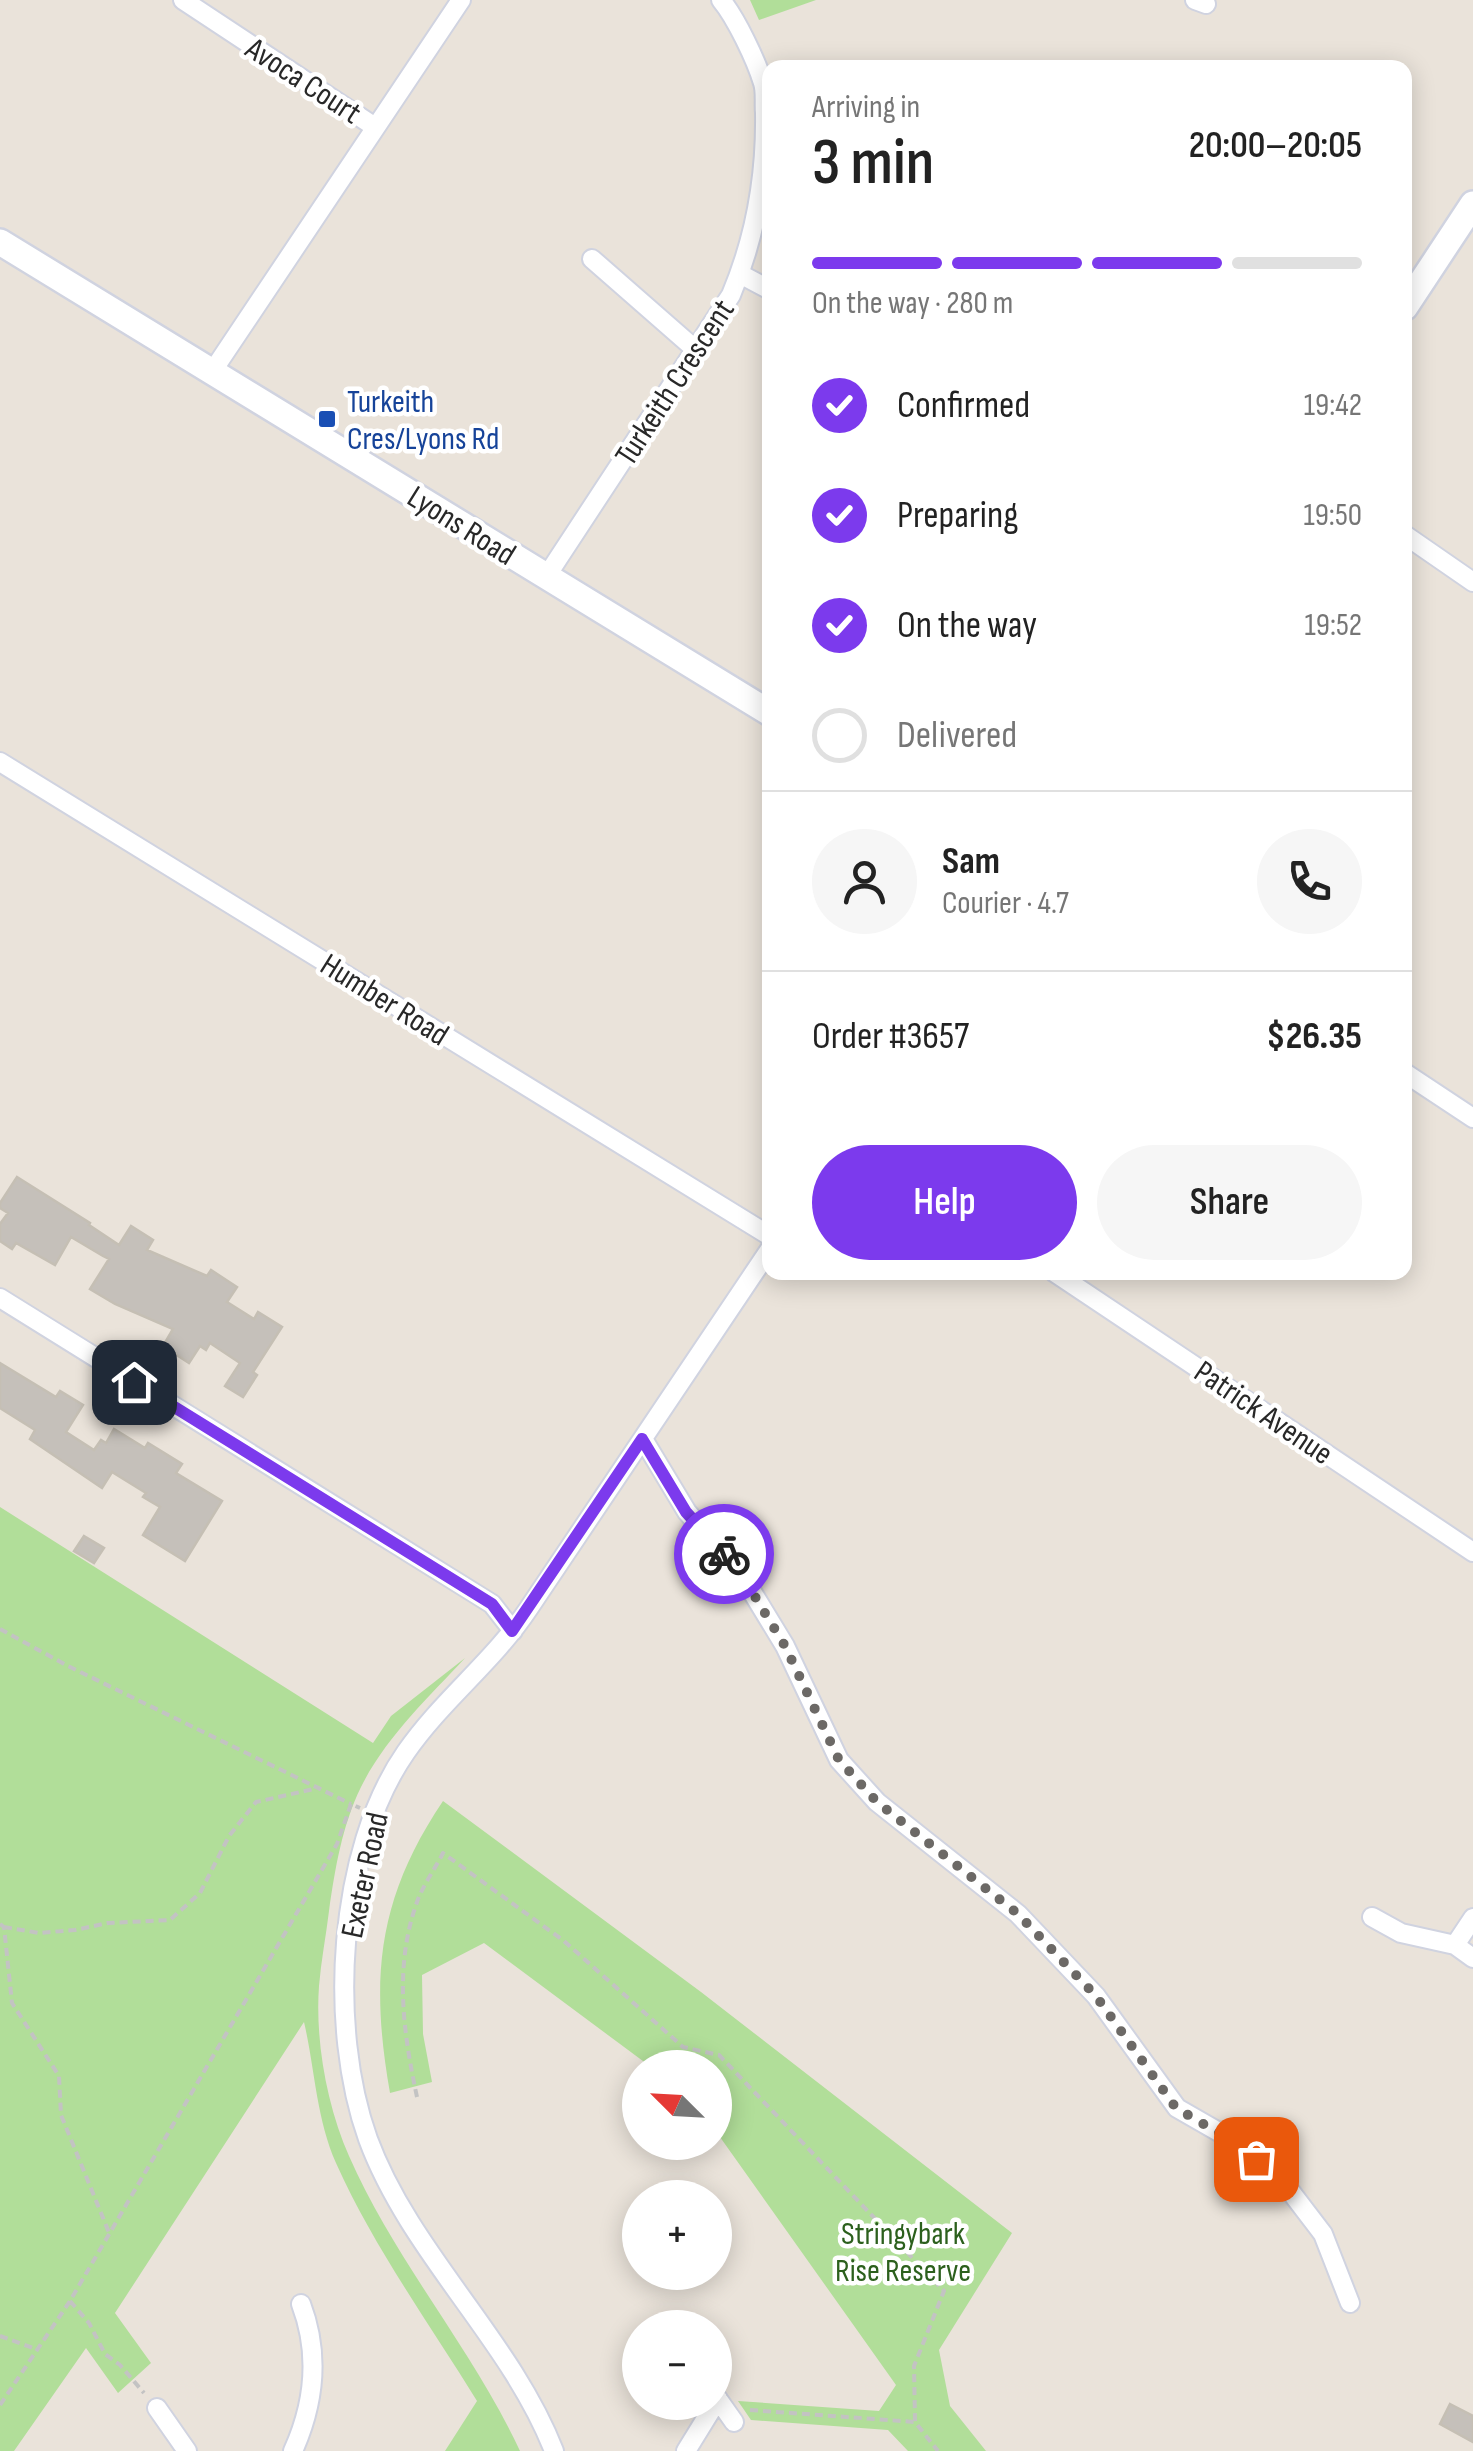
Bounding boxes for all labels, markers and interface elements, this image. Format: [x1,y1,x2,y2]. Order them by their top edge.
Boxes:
street label: Avoca Court [237,29,368,133]
text: Arriving in [812,88,920,127]
text: 20:00–20:05 [1189,123,1362,168]
text: 3 min [812,125,934,203]
text: On the way · 280 m [812,284,1013,323]
street label: Turkeith Crescent [607,293,743,473]
icon: check [812,378,867,433]
place label: Turkeith Cres/Lyons Rd [347,383,499,459]
text: Confirmed [897,383,1030,428]
text: 19:42 [1304,386,1362,425]
marker: Turkeith Cres/Lyons Rd [316,408,338,430]
street label: Lyons Road [400,478,522,575]
icon: check [812,488,867,543]
text: Preparing [897,493,1018,538]
text: 19:50 [1303,496,1362,535]
icon: check [812,598,867,653]
text: On the way [897,603,1037,648]
text: 19:52 [1305,606,1362,645]
text: Delivered [897,713,1017,758]
button: person [812,829,917,934]
button: phone [1257,829,1362,934]
text: Sam [942,839,1000,884]
text: Courier · 4.7 [942,884,1069,923]
street label: Humber Road [313,946,456,1055]
text: Order #3657 [812,1014,969,1059]
text: $26.35 [1266,1014,1362,1059]
button: Help [812,1145,1077,1260]
button: Share [1097,1145,1362,1260]
pin [92,1340,177,1425]
street label: Patrick Avenue [1186,1353,1340,1474]
icon: home [107,1355,162,1410]
courier [674,1504,774,1604]
icon: bike [697,1527,752,1582]
street label: Exeter Road [333,1809,398,1942]
north arrow [622,2050,732,2160]
map controls [622,2050,732,2420]
pin [1214,2117,1299,2202]
icon: bag [1229,2132,1284,2187]
button: + [622,2180,732,2290]
park label: Stringybark Rise Reserve [835,2215,971,2291]
button: − [622,2310,732,2420]

